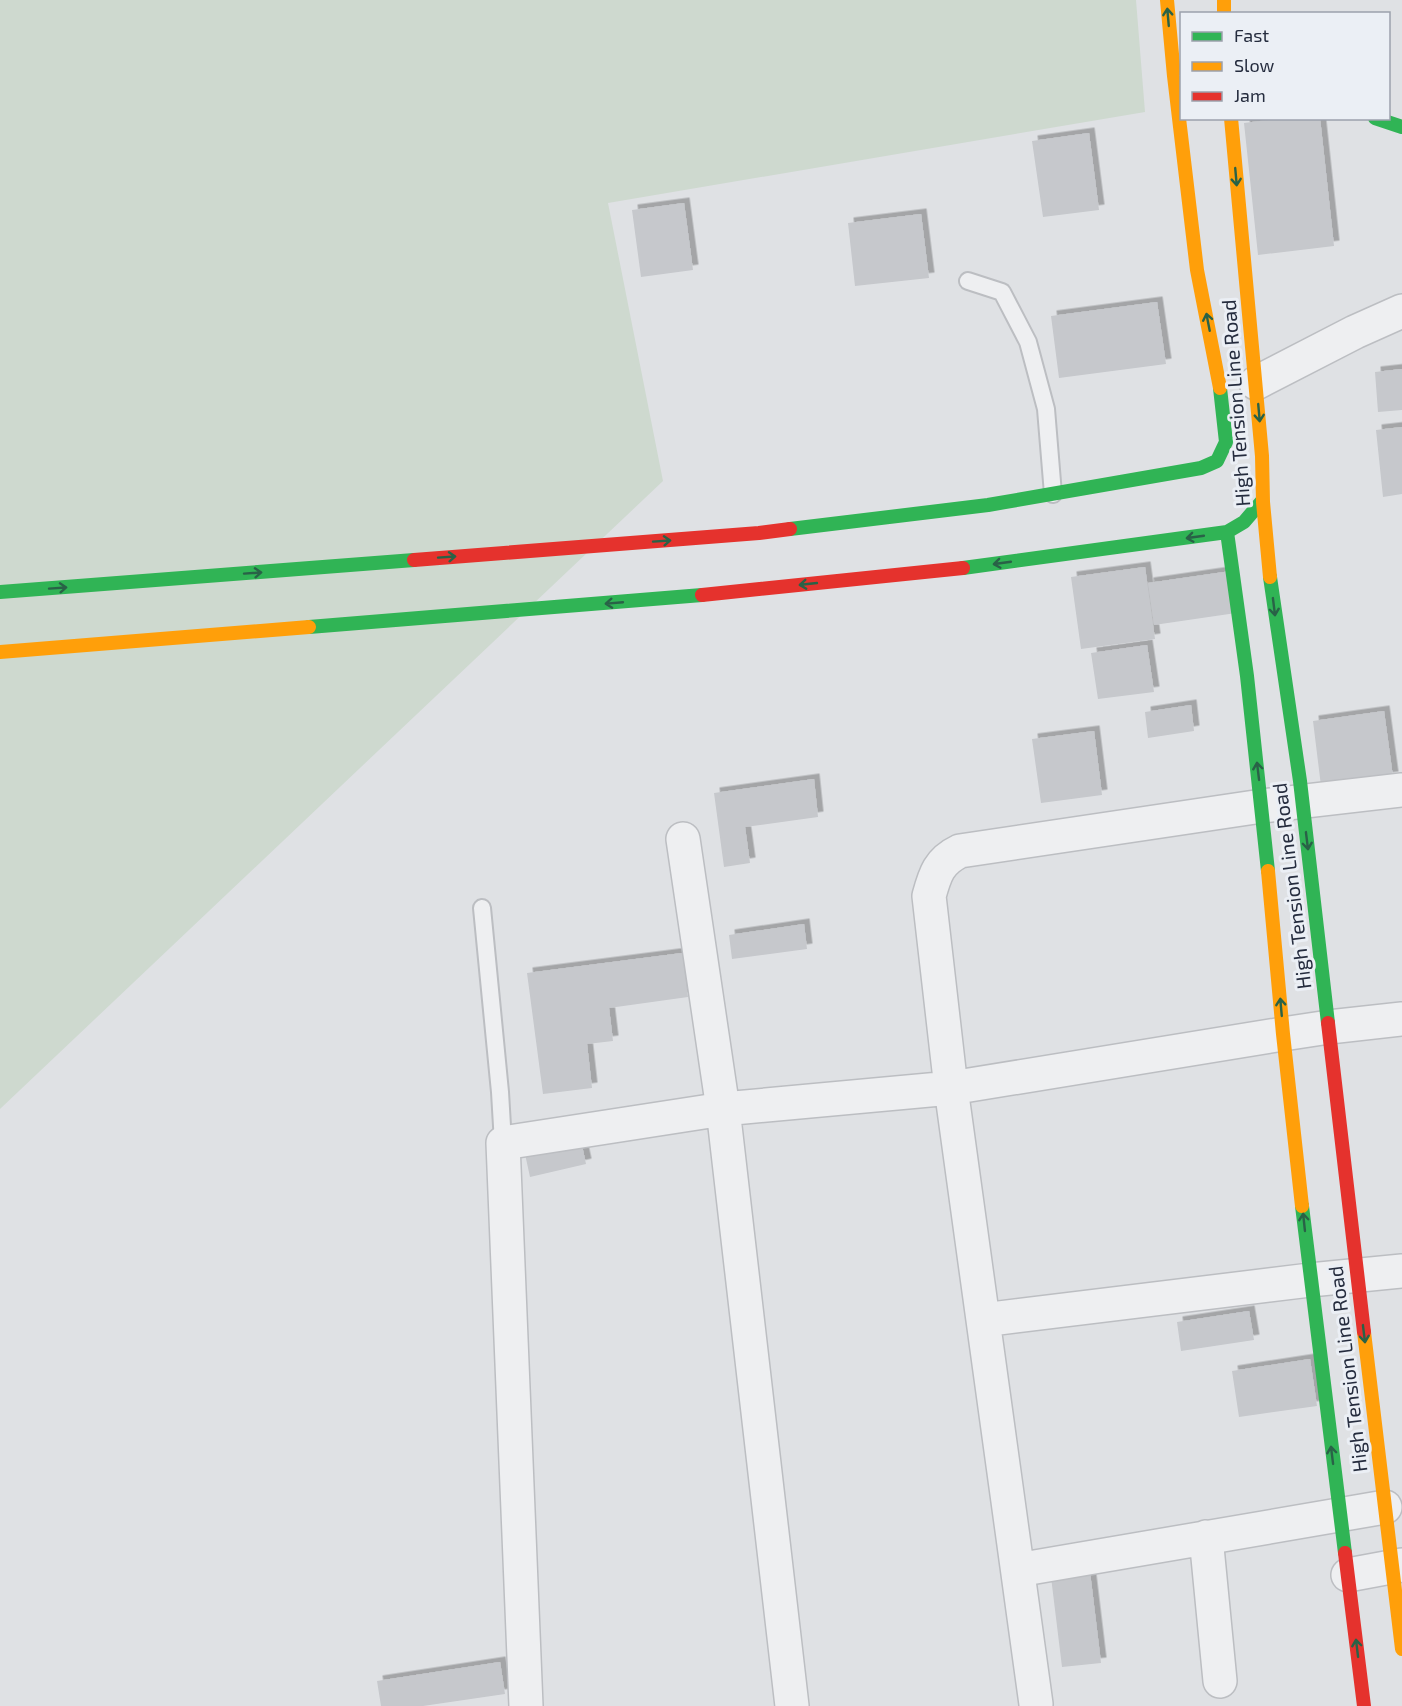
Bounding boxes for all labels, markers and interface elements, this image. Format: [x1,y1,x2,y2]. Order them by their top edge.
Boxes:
one-way arrow [1162,7,1173,27]
legend [1180,12,1390,120]
text: Fast [1234,24,1269,46]
text: Slow [1234,54,1275,76]
text: Jam [1234,84,1266,106]
one-way arrow [1231,166,1242,186]
street label: High Tension Line Road [1216,299,1254,507]
one-way arrow [1202,313,1213,333]
one-way arrow [1253,402,1264,422]
one-way arrow [1186,531,1206,542]
one-way arrow [652,535,672,546]
one-way arrow [437,552,457,563]
one-way arrow [992,557,1012,568]
one-way arrow [242,567,262,578]
one-way arrow [799,579,819,590]
one-way arrow [48,582,68,593]
one-way arrow [1269,596,1280,616]
one-way arrow [605,598,624,609]
one-way arrow [1253,761,1264,781]
street label: High Tension Line Road [1266,782,1316,991]
one-way arrow [1302,831,1313,851]
one-way arrow [1275,997,1286,1017]
one-way arrow [1298,1212,1309,1232]
street label: High Tension Line Road [1322,1265,1372,1474]
one-way arrow [1358,1324,1369,1344]
one-way arrow [1327,1445,1338,1465]
one-way arrow [1351,1639,1362,1658]

